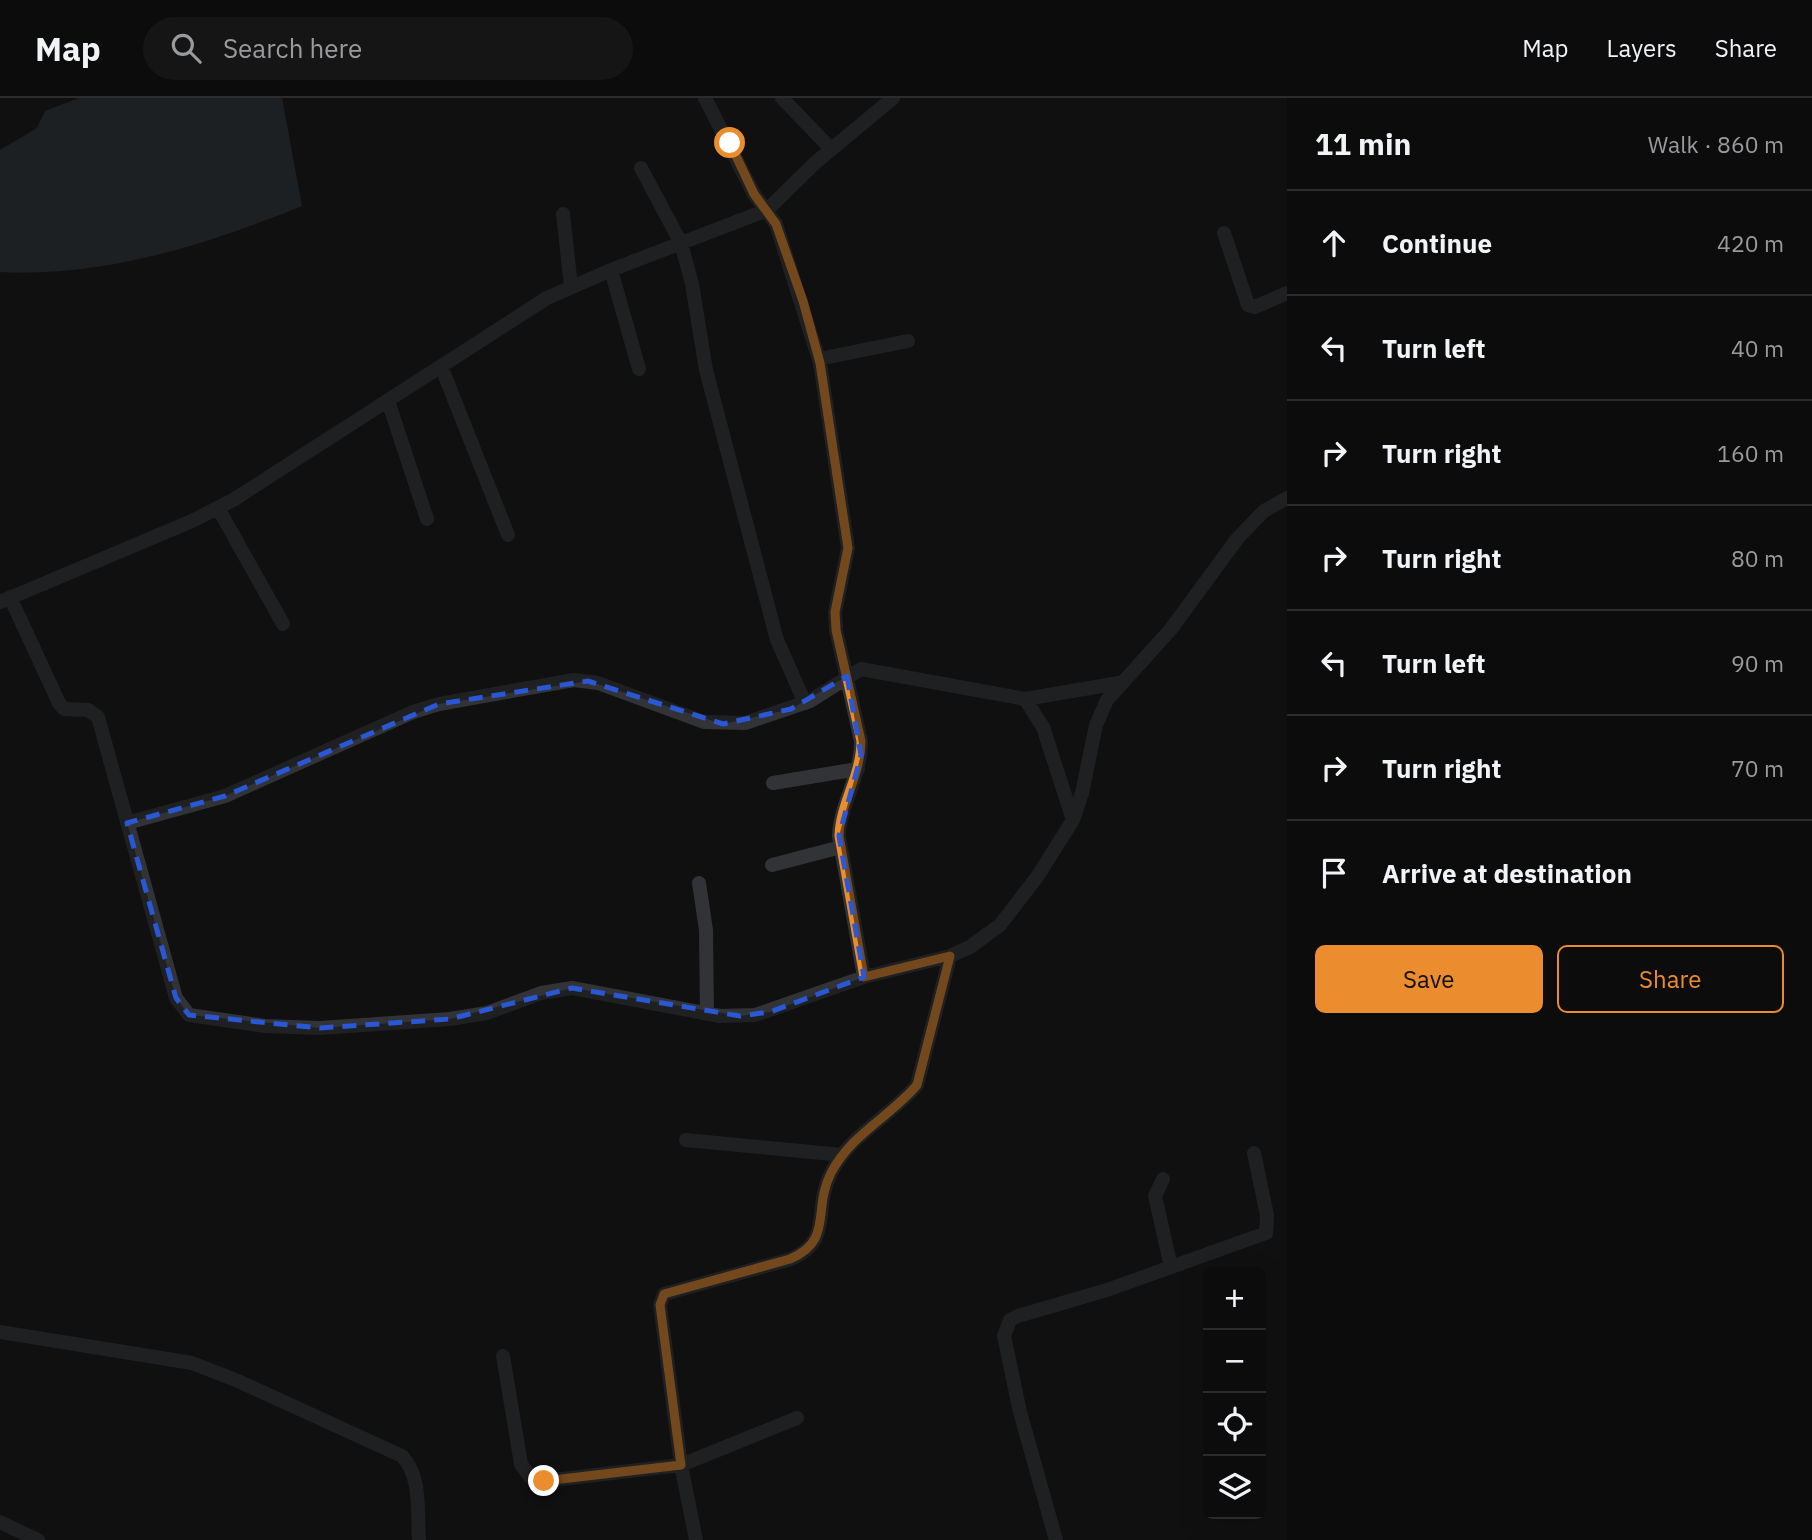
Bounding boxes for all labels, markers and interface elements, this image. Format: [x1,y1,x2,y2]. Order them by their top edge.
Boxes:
search box [143,17,633,80]
text: Map [35,27,101,70]
icon: search [167,29,205,67]
text: Search here [223,31,362,65]
text: Map [1522,32,1569,64]
text: Layers [1607,32,1677,64]
text: Share [1715,32,1777,64]
text: 11 min [1315,124,1411,163]
route start [714,127,745,158]
text: Walk · 860 m [1648,129,1784,159]
icon: ahead [1315,224,1353,262]
text: Continue [1382,226,1492,260]
text: 420 m [1717,228,1784,258]
icon: left [1315,329,1353,367]
text: Turn left [1382,331,1485,365]
text: 40 m [1731,333,1784,363]
icon: right [1315,434,1353,472]
text: Turn right [1382,436,1501,470]
text: 160 m [1717,438,1784,468]
icon: right [1315,539,1353,577]
text: Turn right [1382,541,1501,575]
text: 80 m [1731,543,1784,573]
icon: left [1315,644,1353,682]
text: Turn left [1382,646,1485,680]
text: 90 m [1731,648,1784,678]
icon: right [1315,749,1353,787]
text: Turn right [1382,751,1501,785]
text: 70 m [1731,753,1784,783]
icon: arrive [1315,854,1353,892]
text: Arrive at destination [1382,856,1632,890]
button: Save [1315,945,1543,1013]
button: Share [1557,945,1784,1013]
map controls [1203,1267,1266,1519]
button: + [1203,1267,1266,1330]
button: − [1203,1330,1266,1393]
button: locate [1203,1393,1266,1456]
button: layers [1203,1456,1266,1519]
route end [528,1465,559,1496]

